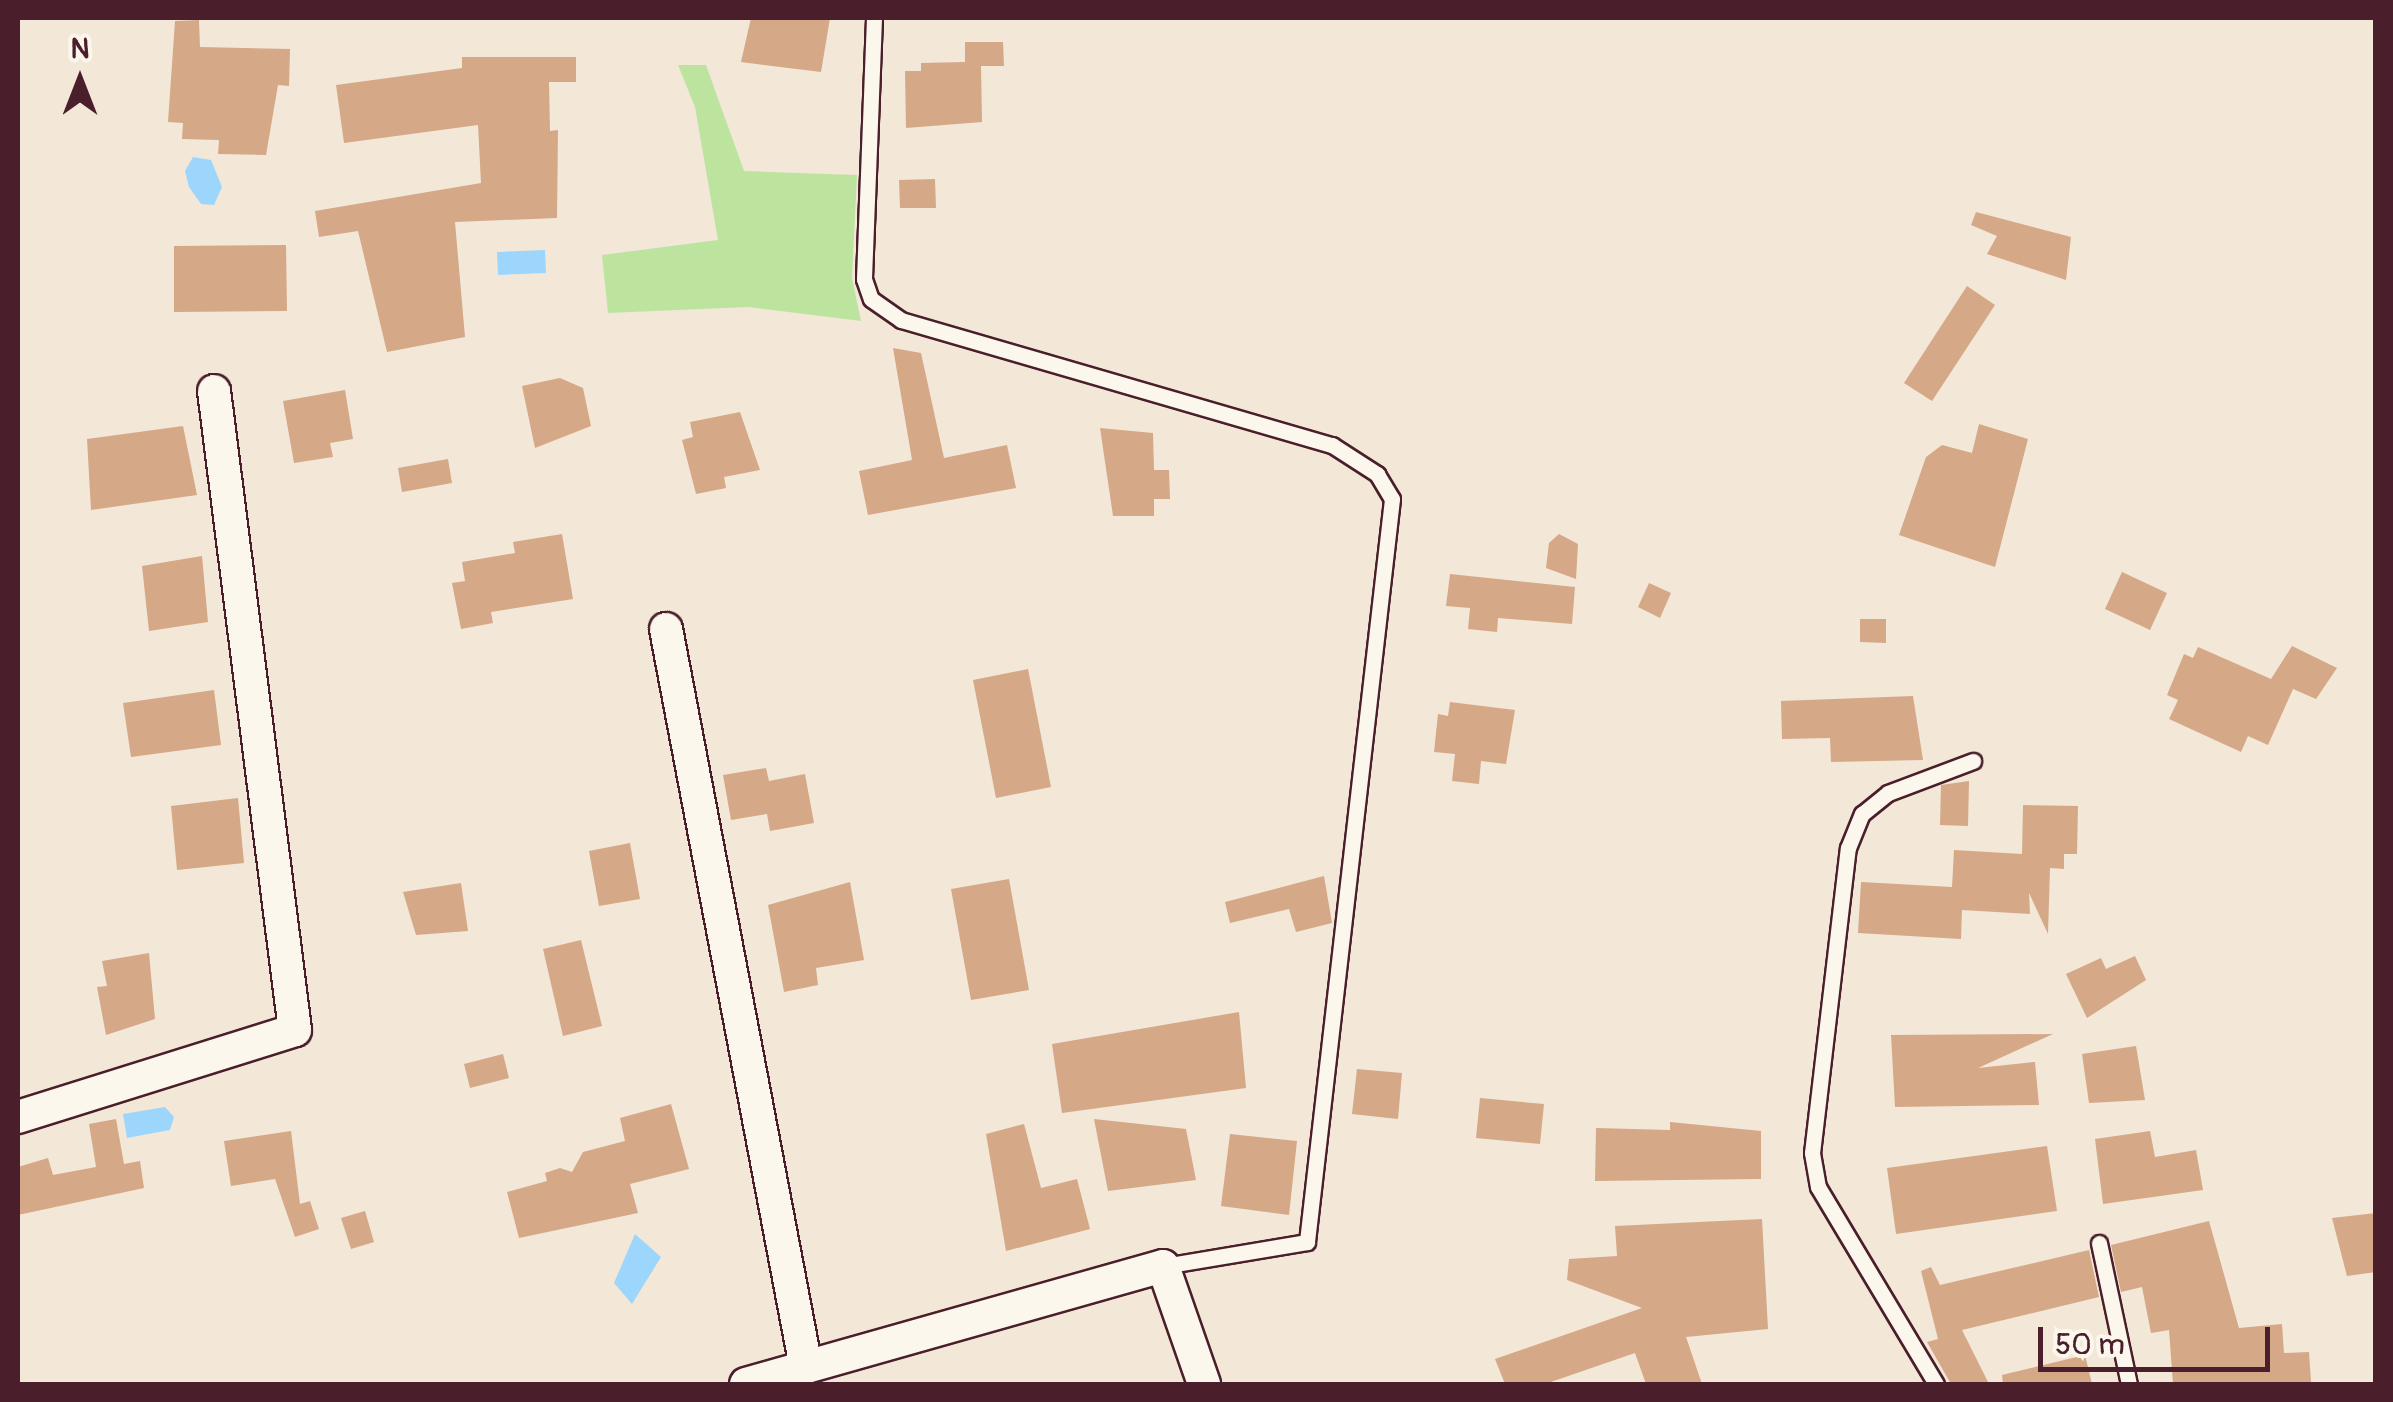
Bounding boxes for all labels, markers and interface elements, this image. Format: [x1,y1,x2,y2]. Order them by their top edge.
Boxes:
north arrow [30,30,130,130]
text: N [71,32,89,67]
scale bar [2043,1307,2276,1369]
text: 50 m [2055,1326,2125,1363]

